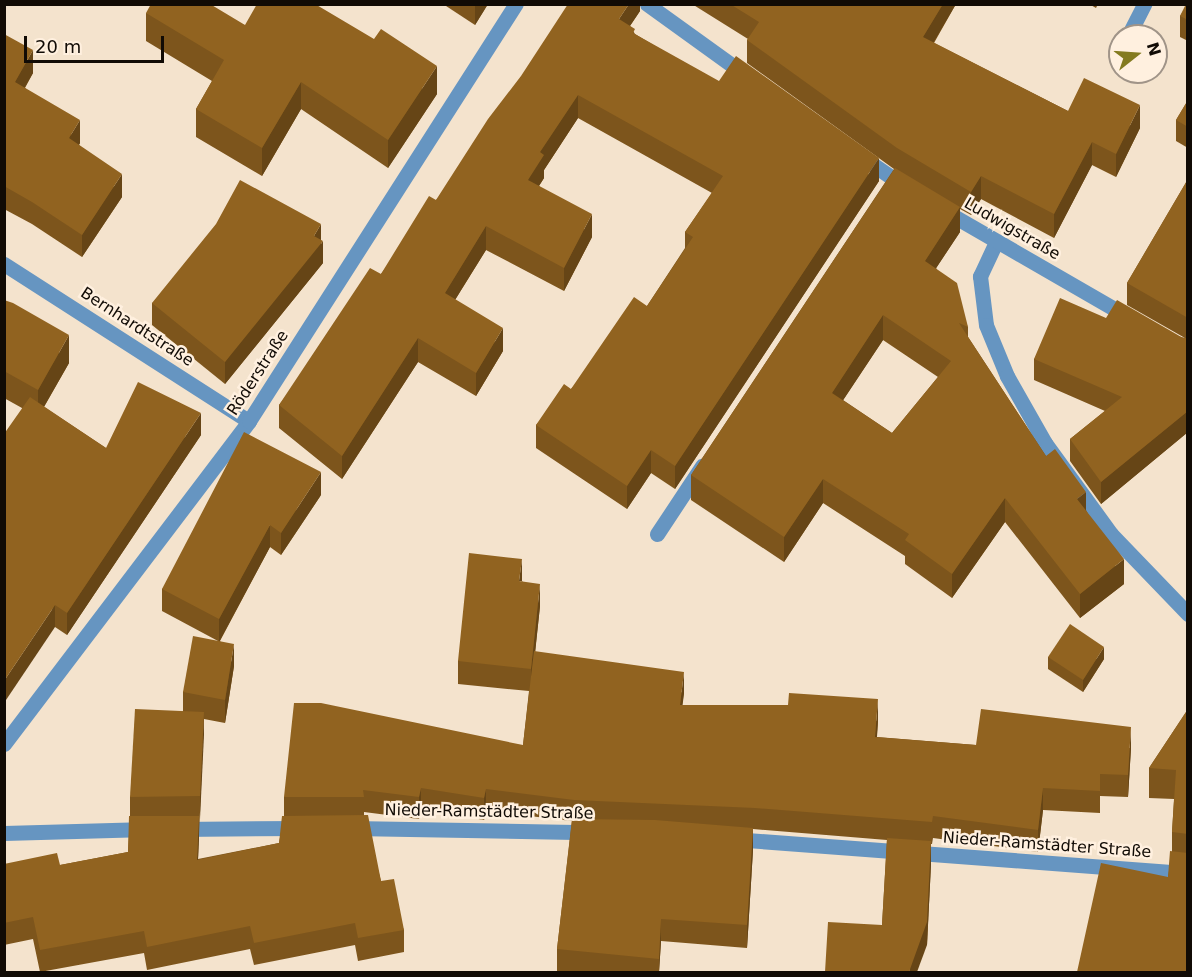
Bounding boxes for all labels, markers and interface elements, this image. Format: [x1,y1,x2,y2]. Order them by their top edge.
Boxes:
scale bar [27,24,166,62]
north arrow [1108,24,1168,84]
text: 20 m [35,36,81,57]
text: N [1143,40,1165,58]
street label: Ludwigstraße [961,194,1063,264]
street label: Bernhardtstraße [77,283,197,371]
street label: Röderstraße [223,327,293,419]
street label: Nieder-Ramstädter Straße [384,801,594,823]
street label: Nieder-Ramstädter Straße [942,828,1152,862]

